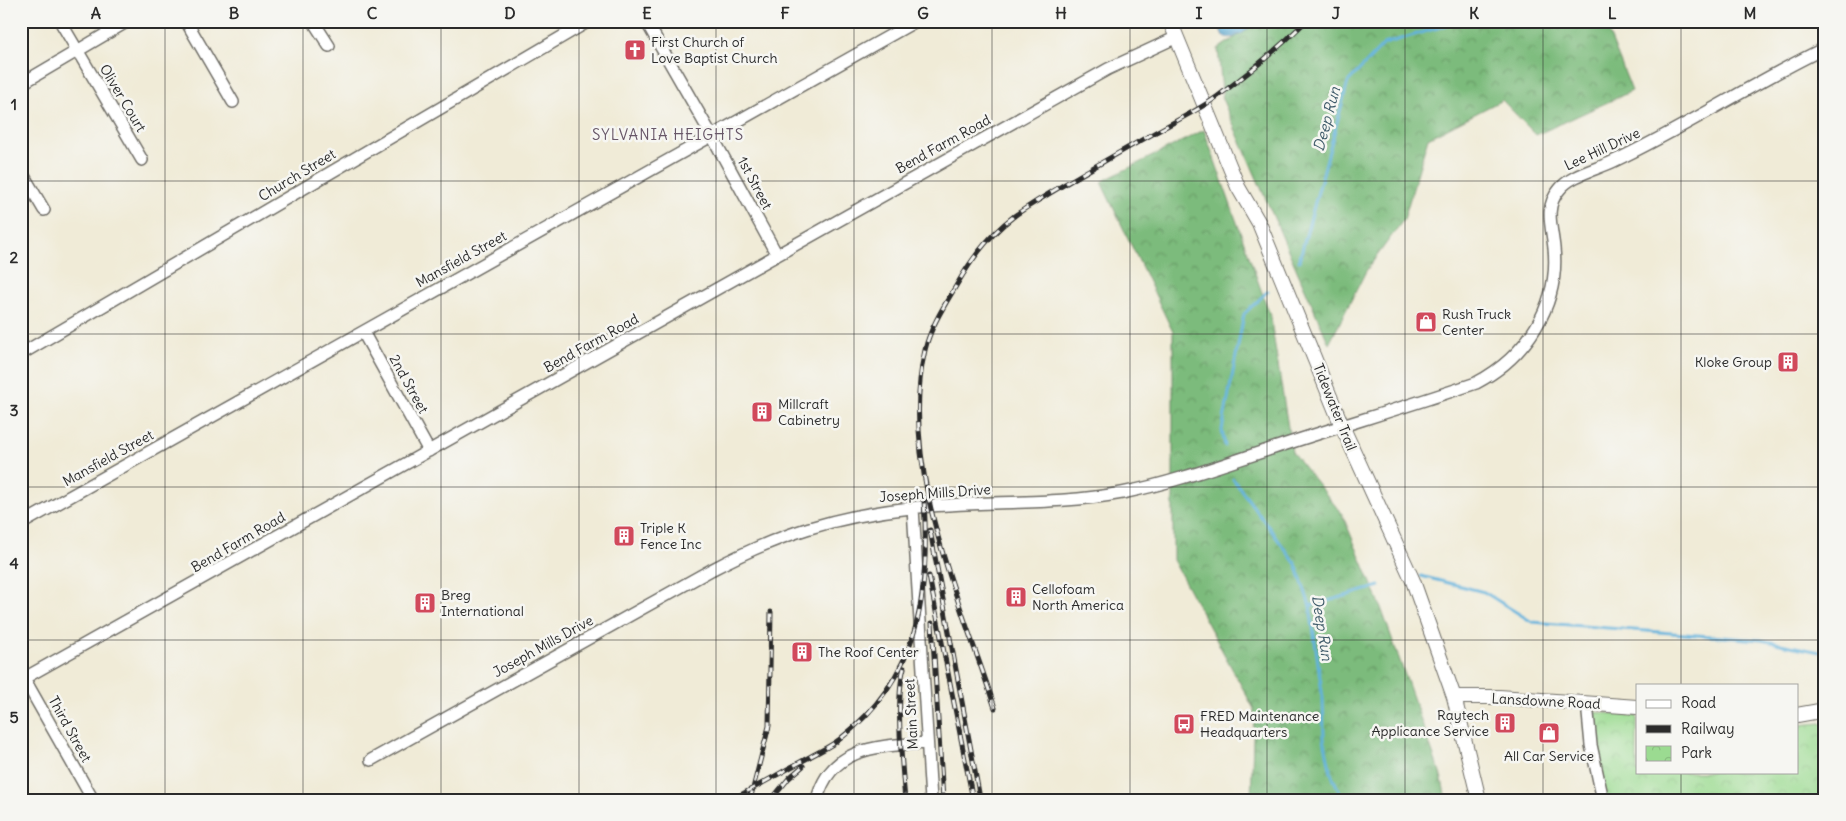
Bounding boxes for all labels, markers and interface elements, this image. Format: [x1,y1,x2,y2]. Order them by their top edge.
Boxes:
text: A [91,3,101,23]
text: B [229,3,240,23]
text: C [367,3,378,23]
text: D [504,3,516,23]
text: E [642,3,652,23]
text: F [780,3,790,23]
text: G [917,3,929,23]
text: H [1055,3,1067,23]
text: I [1196,3,1203,23]
text: J [1332,3,1341,23]
text: K [1469,3,1479,23]
text: L [1608,3,1617,23]
text: M [1744,3,1757,23]
place label: First Church of Love Baptist Church [651,33,778,67]
church icon: First Church of Love Baptist Church [623,38,647,62]
street label: Oliver Court [96,61,150,135]
water label: Deep Run [1309,84,1344,153]
text: 1 [11,94,17,114]
street label: Bend Farm Road [892,110,994,178]
street label: Lee Hill Drive [1561,124,1643,174]
district label: SYLVANIA HEIGHTS [592,125,744,144]
street label: Church Street [255,145,339,205]
street label: 1st Street [734,153,777,213]
street label: Mansfield Street [412,226,510,291]
text: 2 [10,247,19,267]
place label: Rush Truck Center [1442,305,1511,339]
street label: Bend Farm Road [540,309,642,377]
shop icon: Rush Truck Center [1414,310,1438,334]
building icon: Kloke Group [1776,350,1800,374]
street label: 2nd Street [385,351,433,417]
place label: Kloke Group [1695,353,1772,371]
street label: Tidewater Trail [1309,361,1361,453]
place label: Millcraft Cabinetry [778,395,840,429]
text: 3 [9,400,19,420]
building icon: Millcraft Cabinetry [750,400,774,424]
street label: Mansfield Street [59,425,157,490]
street label: Joseph Mills Drive [879,480,991,506]
street label: Bend Farm Road [188,508,288,576]
place label: Triple K Fence Inc [640,519,702,553]
building icon: Triple K Fence Inc [612,524,636,548]
text: 4 [9,553,19,573]
place label: Cellofoam North America [1032,580,1124,614]
building icon: Cellofoam North America [1004,585,1028,609]
place label: Breg International [441,586,524,620]
building icon: Breg International [413,591,437,615]
water label: Deep Run [1308,594,1337,662]
street label: Joseph Mills Drive [490,611,596,681]
building icon: The Roof Center [790,640,814,664]
place label: The Roof Center [818,643,919,661]
street label: Main Street [900,678,922,750]
legend [1636,684,1798,774]
street label: Lansdowne Road [1491,689,1601,713]
street label: Third Street [44,693,96,766]
text: Road [1681,693,1716,712]
place label: Raytech Applicance Service [1372,706,1489,740]
text: 5 [9,707,19,727]
place label: FRED Maintenance Headquarters [1200,707,1319,741]
building icon: Raytech Applicance Service [1493,711,1517,735]
bus stop icon: FRED Maintenance Headquarters [1172,712,1196,736]
text: Railway [1681,719,1735,738]
shop icon: All Car Service [1537,721,1561,745]
text: Park [1681,743,1712,762]
place label: All Car Service [1504,747,1594,765]

